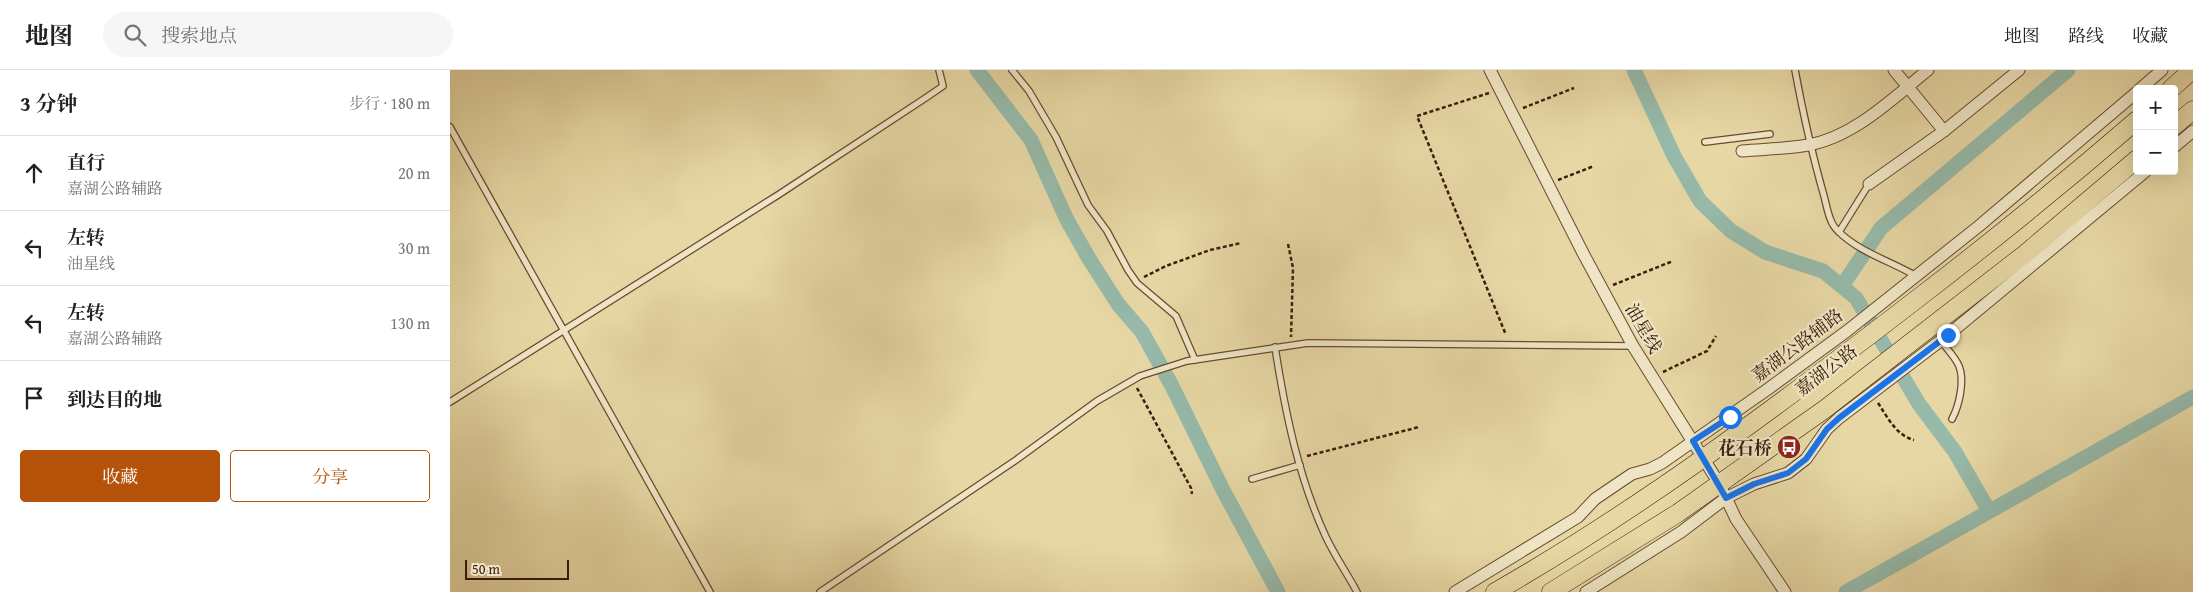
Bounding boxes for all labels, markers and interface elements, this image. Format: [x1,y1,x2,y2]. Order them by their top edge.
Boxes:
search box [103,12,453,57]
text: 地图 [25,18,73,53]
icon: search [121,21,149,49]
text: 搜索地点 [161,21,237,49]
text: 地图 [2004,22,2040,49]
text: 路线 [2068,22,2104,49]
text: 收藏 [2132,22,2168,49]
map controls [2133,85,2178,175]
button: + [2133,85,2178,130]
text: 3 分钟 [20,88,78,119]
text: 步行 · 180 m [349,91,430,115]
button: − [2133,130,2178,175]
text: 直行 [67,148,105,176]
icon: ahead [20,159,48,187]
text: 20 m [398,161,430,185]
text: 嘉湖公路辅路 [67,176,163,200]
text: 左转 [67,223,105,251]
icon: left [20,234,48,262]
text: 30 m [398,236,430,260]
text: 油星线 [67,251,115,275]
text: 左转 [67,298,105,326]
street label: 油星线 [1619,298,1669,358]
street label: 嘉湖公路辅路 [1747,304,1847,386]
icon: left [20,309,48,337]
text: 130 m [390,311,430,335]
route end [1937,324,1960,347]
text: 嘉湖公路辅路 [67,326,163,350]
street label: 嘉湖公路 [1791,340,1861,400]
icon: arrive [20,384,48,412]
text: 到达目的地 [67,385,162,413]
route start [1719,406,1742,429]
place label: 花石桥 [1718,434,1772,461]
bus stop icon: 花石桥 [1776,434,1802,460]
button: 收藏 [20,450,220,502]
button: 分享 [230,450,430,502]
scale bar [465,557,569,580]
text: 50 m [472,559,500,579]

